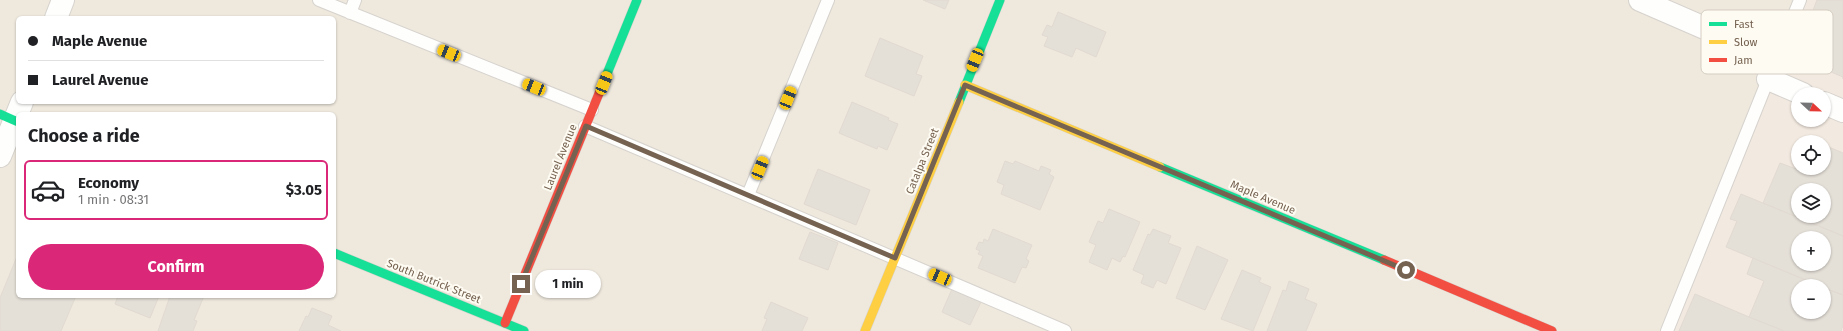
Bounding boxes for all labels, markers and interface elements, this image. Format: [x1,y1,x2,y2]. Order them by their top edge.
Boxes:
legend [1701,10,1833,74]
text: Fast [1734,18,1754,31]
text: Maple Avenue [52,32,147,50]
text: Slow [1734,36,1758,49]
car [436,43,462,63]
car [965,47,985,73]
text: Jam [1734,54,1753,67]
car [594,70,614,96]
text: Laurel Avenue [52,71,148,89]
car [521,77,547,97]
car [778,85,798,111]
north arrow [1791,87,1831,127]
map controls [1791,87,1831,319]
street label: Laurel Avenue [541,122,580,192]
text: Choose a ride [28,125,140,147]
street label: Catalpa Street [903,126,942,196]
button: locate [1791,135,1831,175]
car [750,155,770,181]
icon: car [30,172,66,208]
text: Economy [78,174,139,192]
street label: Maple Avenue [1228,178,1297,217]
text: $3.05 [286,181,322,199]
button: layers [1791,183,1831,223]
text: 1 min · 08:31 [78,192,149,207]
button: + [1791,231,1831,271]
button: Confirm [28,244,324,290]
street label: South Butrick Street [385,257,483,306]
route start [1397,261,1415,279]
car [927,267,953,287]
callout: 1 min [535,270,601,298]
route end [512,275,530,293]
text: 1 min [552,276,584,291]
button: − [1791,279,1831,319]

